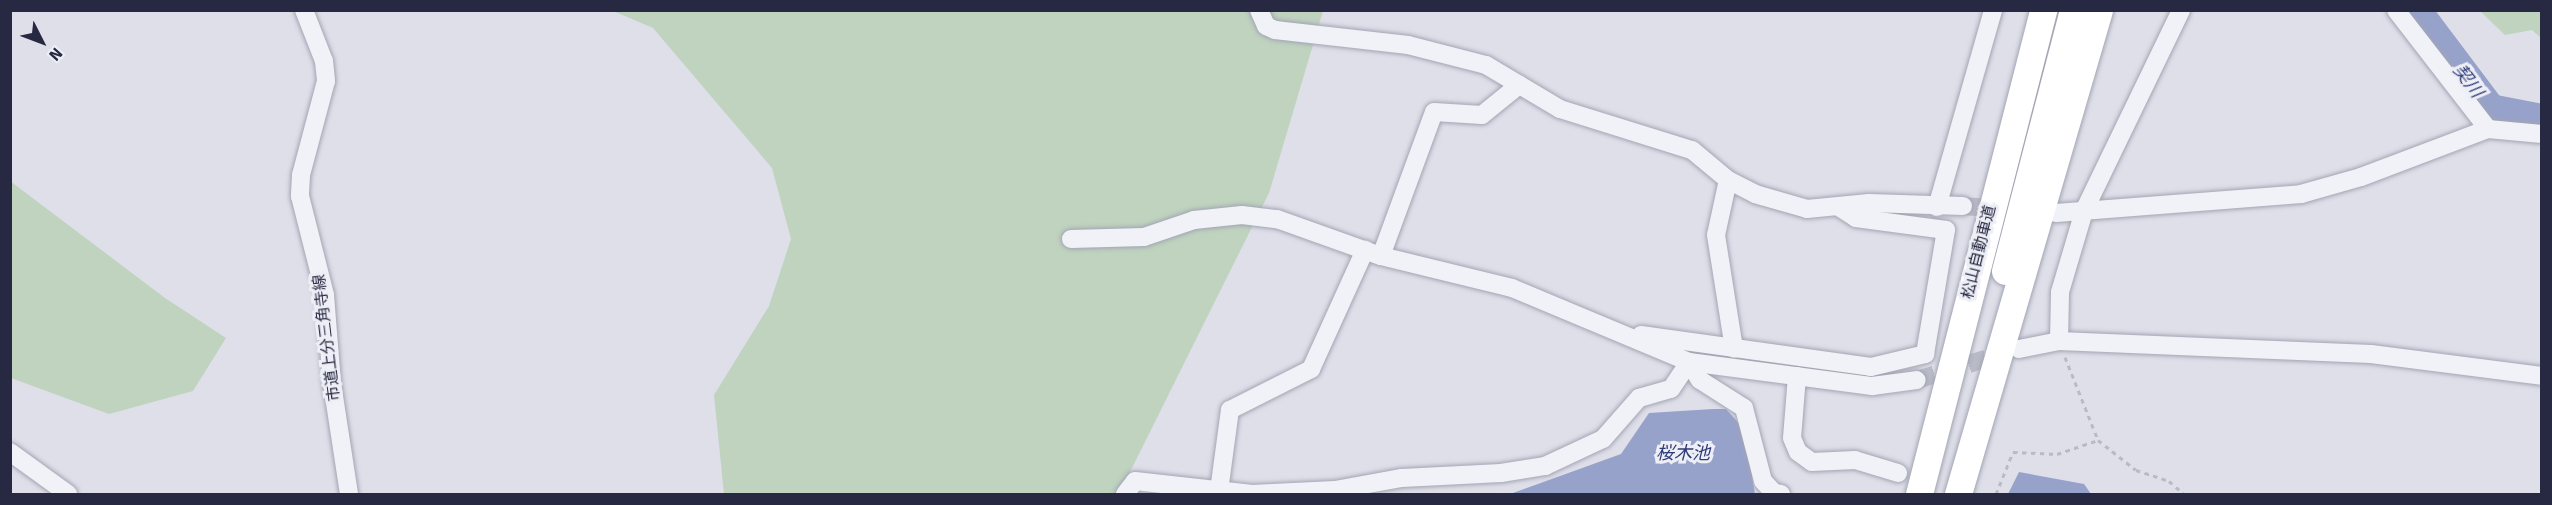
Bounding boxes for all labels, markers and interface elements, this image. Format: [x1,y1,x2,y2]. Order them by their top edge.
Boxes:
north arrow [12,12,72,72]
text: N [44,43,67,65]
water label: 契川 [2449,60,2487,102]
street label: 松山自動車道 [1958,203,2000,301]
street label: 市道上分三角寺線 [310,273,344,403]
water label: 桜木池 [1656,442,1710,464]

